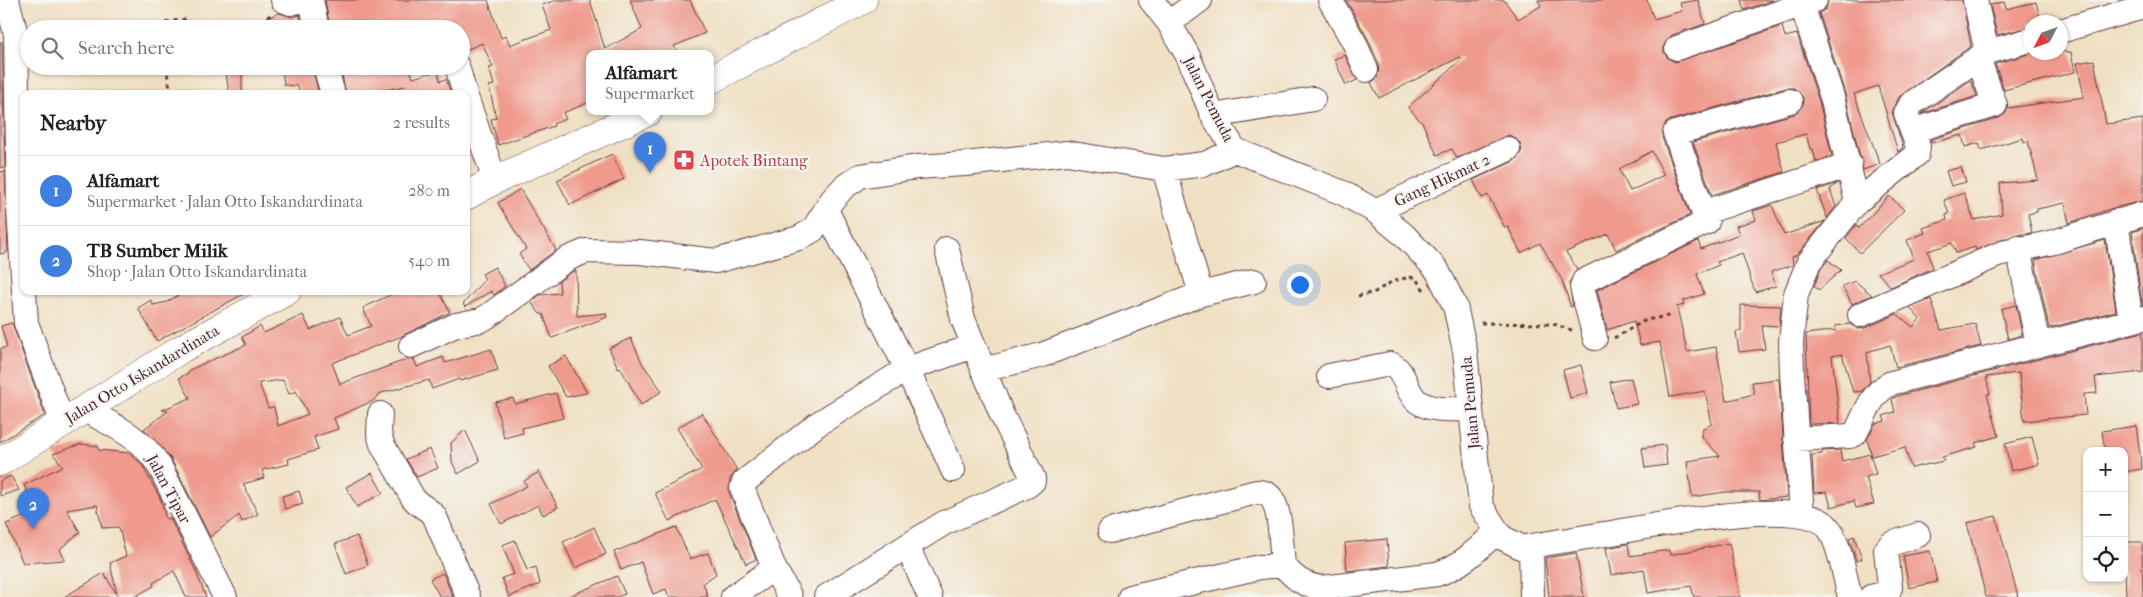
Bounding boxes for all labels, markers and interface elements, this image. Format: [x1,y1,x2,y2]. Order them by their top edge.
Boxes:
north arrow [2023,15,2068,60]
search box [20,20,470,75]
icon: search [38,34,66,62]
text: Search here [78,37,174,59]
popup [586,50,714,115]
street label: Jalan Pemuda [1178,51,1239,145]
text: Alfamart [605,62,677,84]
text: Supermarket [605,84,695,103]
text: Nearby [40,111,106,135]
text: 2 results [393,113,450,132]
pin: 1 [634,132,666,173]
pharmacy icon: Apotek Bintang [672,148,696,172]
street label: Gang Hikmat 2 [1391,149,1493,211]
place label: Apotek Bintang [699,151,808,170]
text: Alfamart [87,170,159,192]
text: 1 [53,181,59,200]
text: 280 m [408,181,450,200]
text: Supermarket · Jalan Otto Iskandardinata [87,192,363,211]
text: TB Sumber Milik [87,240,228,262]
text: 2 [52,251,60,270]
text: 540 m [408,251,450,270]
text: Shop · Jalan Otto Iskandardinata [87,262,307,281]
your location [1287,272,1313,298]
street label: Jalan Otto Iskandardinata [60,320,223,429]
street label: Jalan Pemuda [1456,355,1484,452]
map controls [2083,447,2128,582]
button: + [2083,447,2128,492]
street label: Jalan Tipar [142,449,195,527]
pin: 2 [17,488,49,529]
button: − [2083,492,2128,537]
button: locate [2083,537,2128,582]

